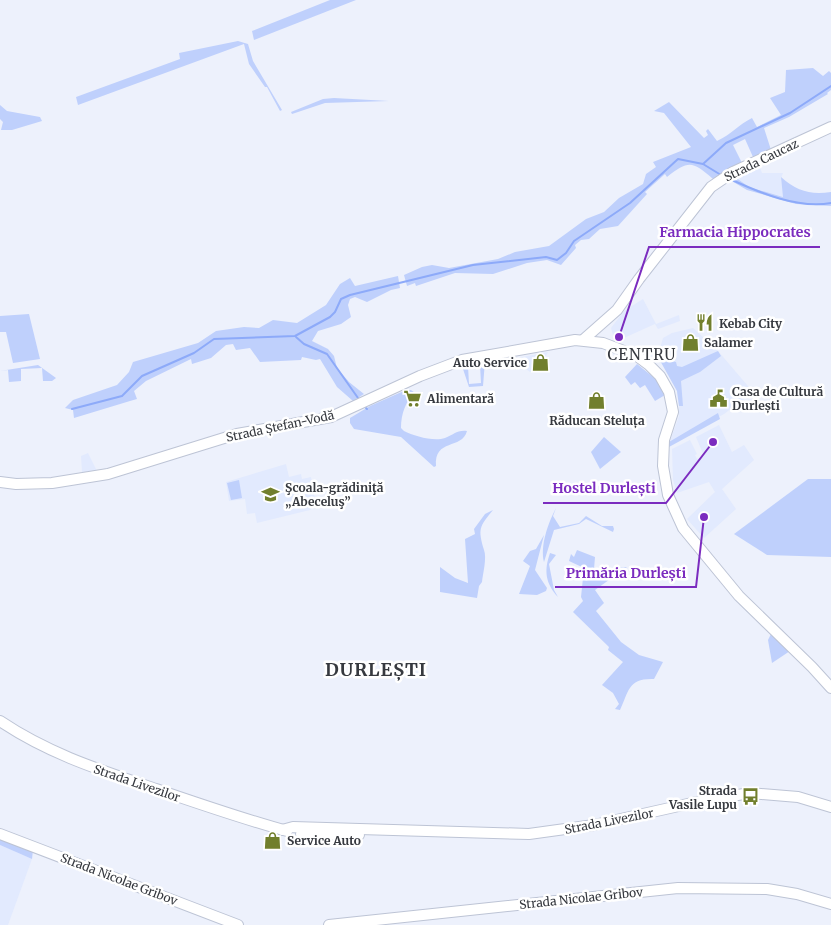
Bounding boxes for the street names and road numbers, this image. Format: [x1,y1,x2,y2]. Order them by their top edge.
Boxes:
street label: Strada Caucaz [721,135,801,184]
street label: Strada Ștefan-Vodă [225,407,336,446]
street label: Strada Livezilor [92,761,183,805]
street label: Strada Livezilor [563,805,655,837]
street label: Strada Nicolae Gribov [58,850,180,908]
street label: Strada Nicolae Gribov [518,884,644,912]

